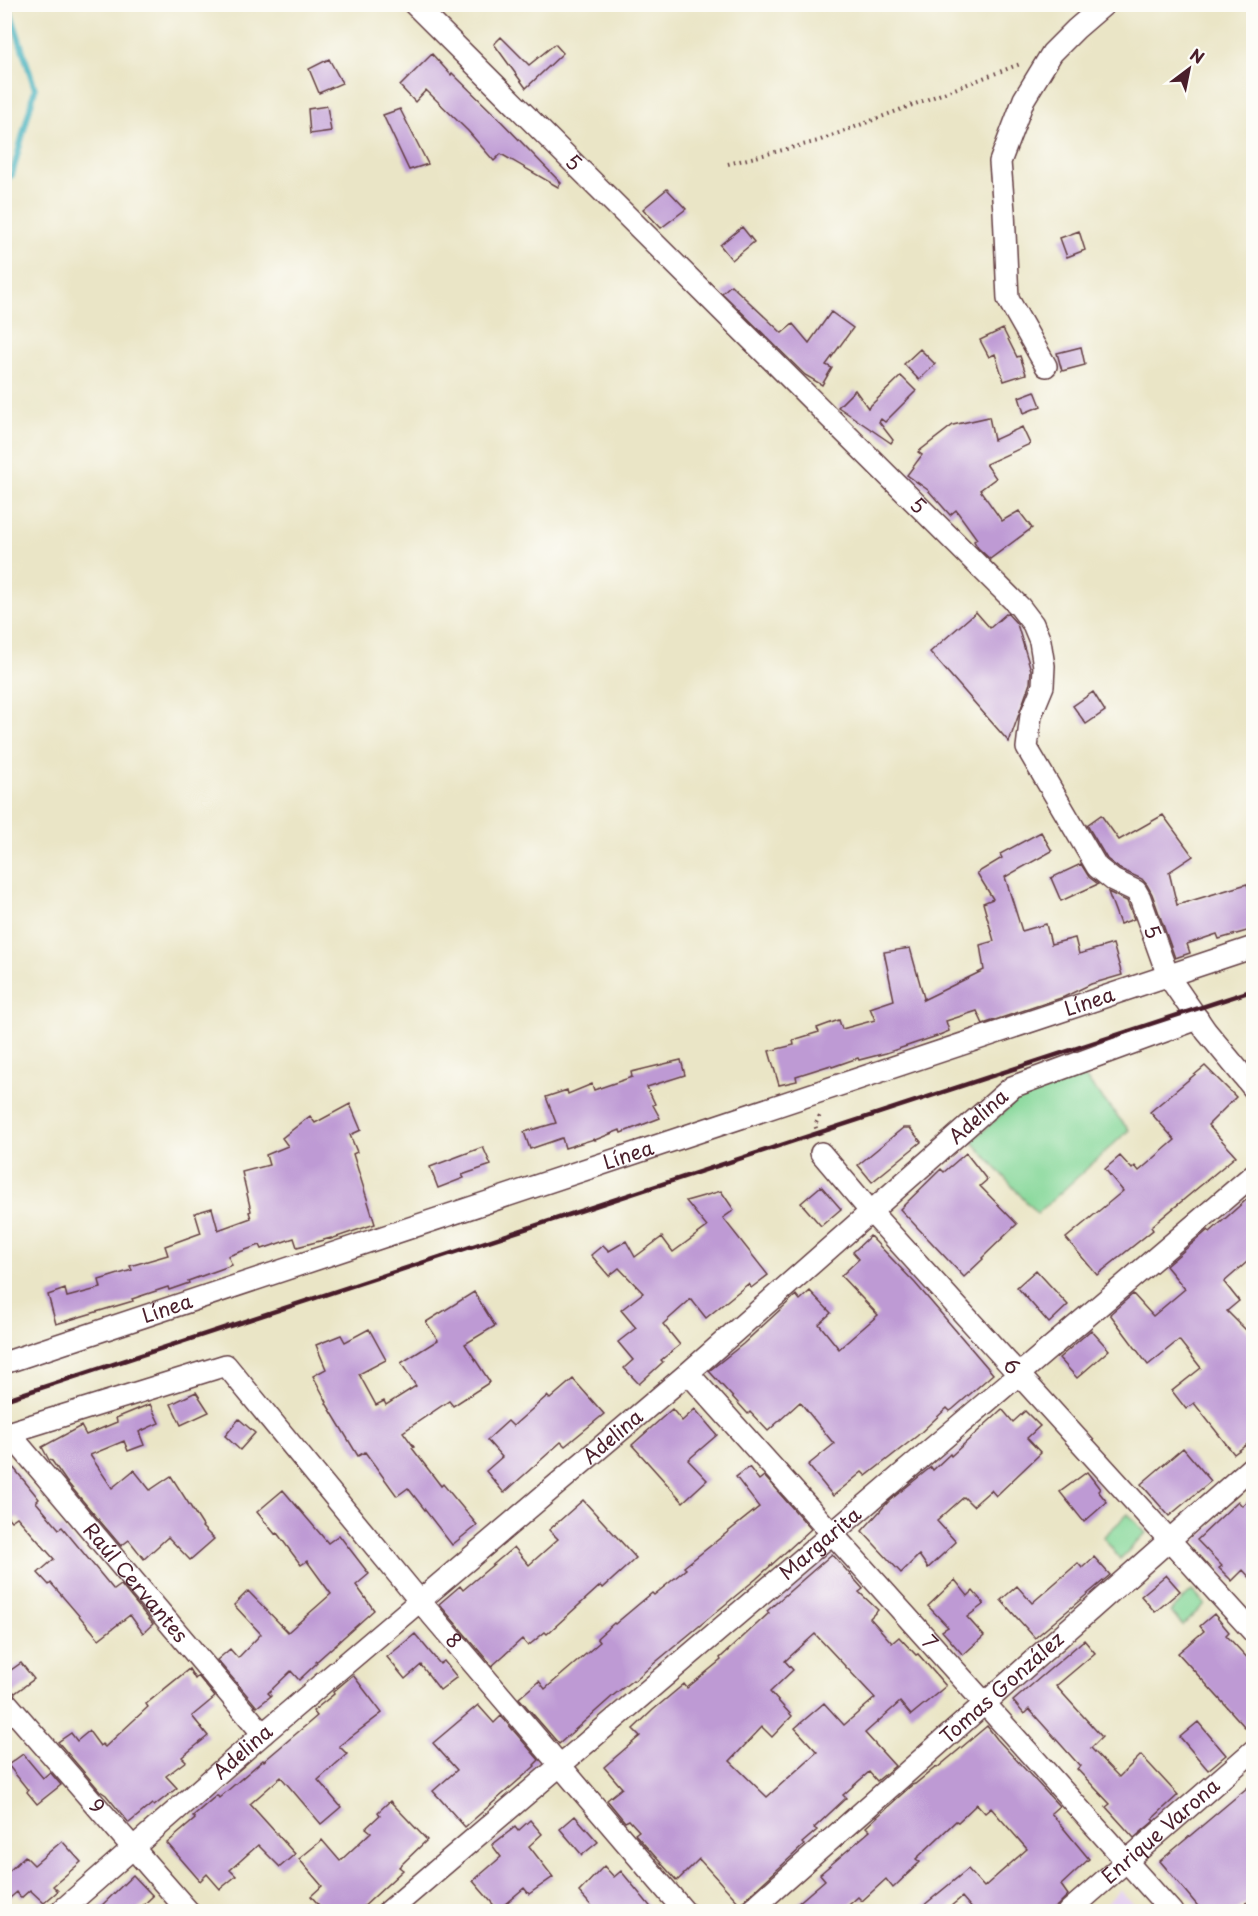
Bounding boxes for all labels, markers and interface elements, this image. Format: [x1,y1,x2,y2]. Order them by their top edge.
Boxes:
north arrow [1159,39,1219,99]
text: N [1186,42,1209,69]
street label: 5 [559,147,589,177]
street label: 5 [904,490,934,520]
street label: 5 [1137,921,1169,943]
street label: Línea [1060,978,1119,1023]
street label: Adelina [941,1081,1015,1151]
street label: Línea [599,1132,658,1177]
street label: Línea [138,1285,197,1330]
street label: 6 [996,1350,1028,1381]
street label: Adelina [575,1401,649,1470]
street label: Margarita [772,1499,867,1586]
street label: Raúl Cervantes [77,1516,196,1649]
street label: Tomas González [933,1624,1070,1750]
street label: 8 [439,1626,470,1654]
street label: 7 [916,1627,946,1656]
street label: Adelina [205,1716,279,1786]
street label: Enrique Varona [1094,1770,1226,1890]
street label: 9 [82,1791,113,1820]

